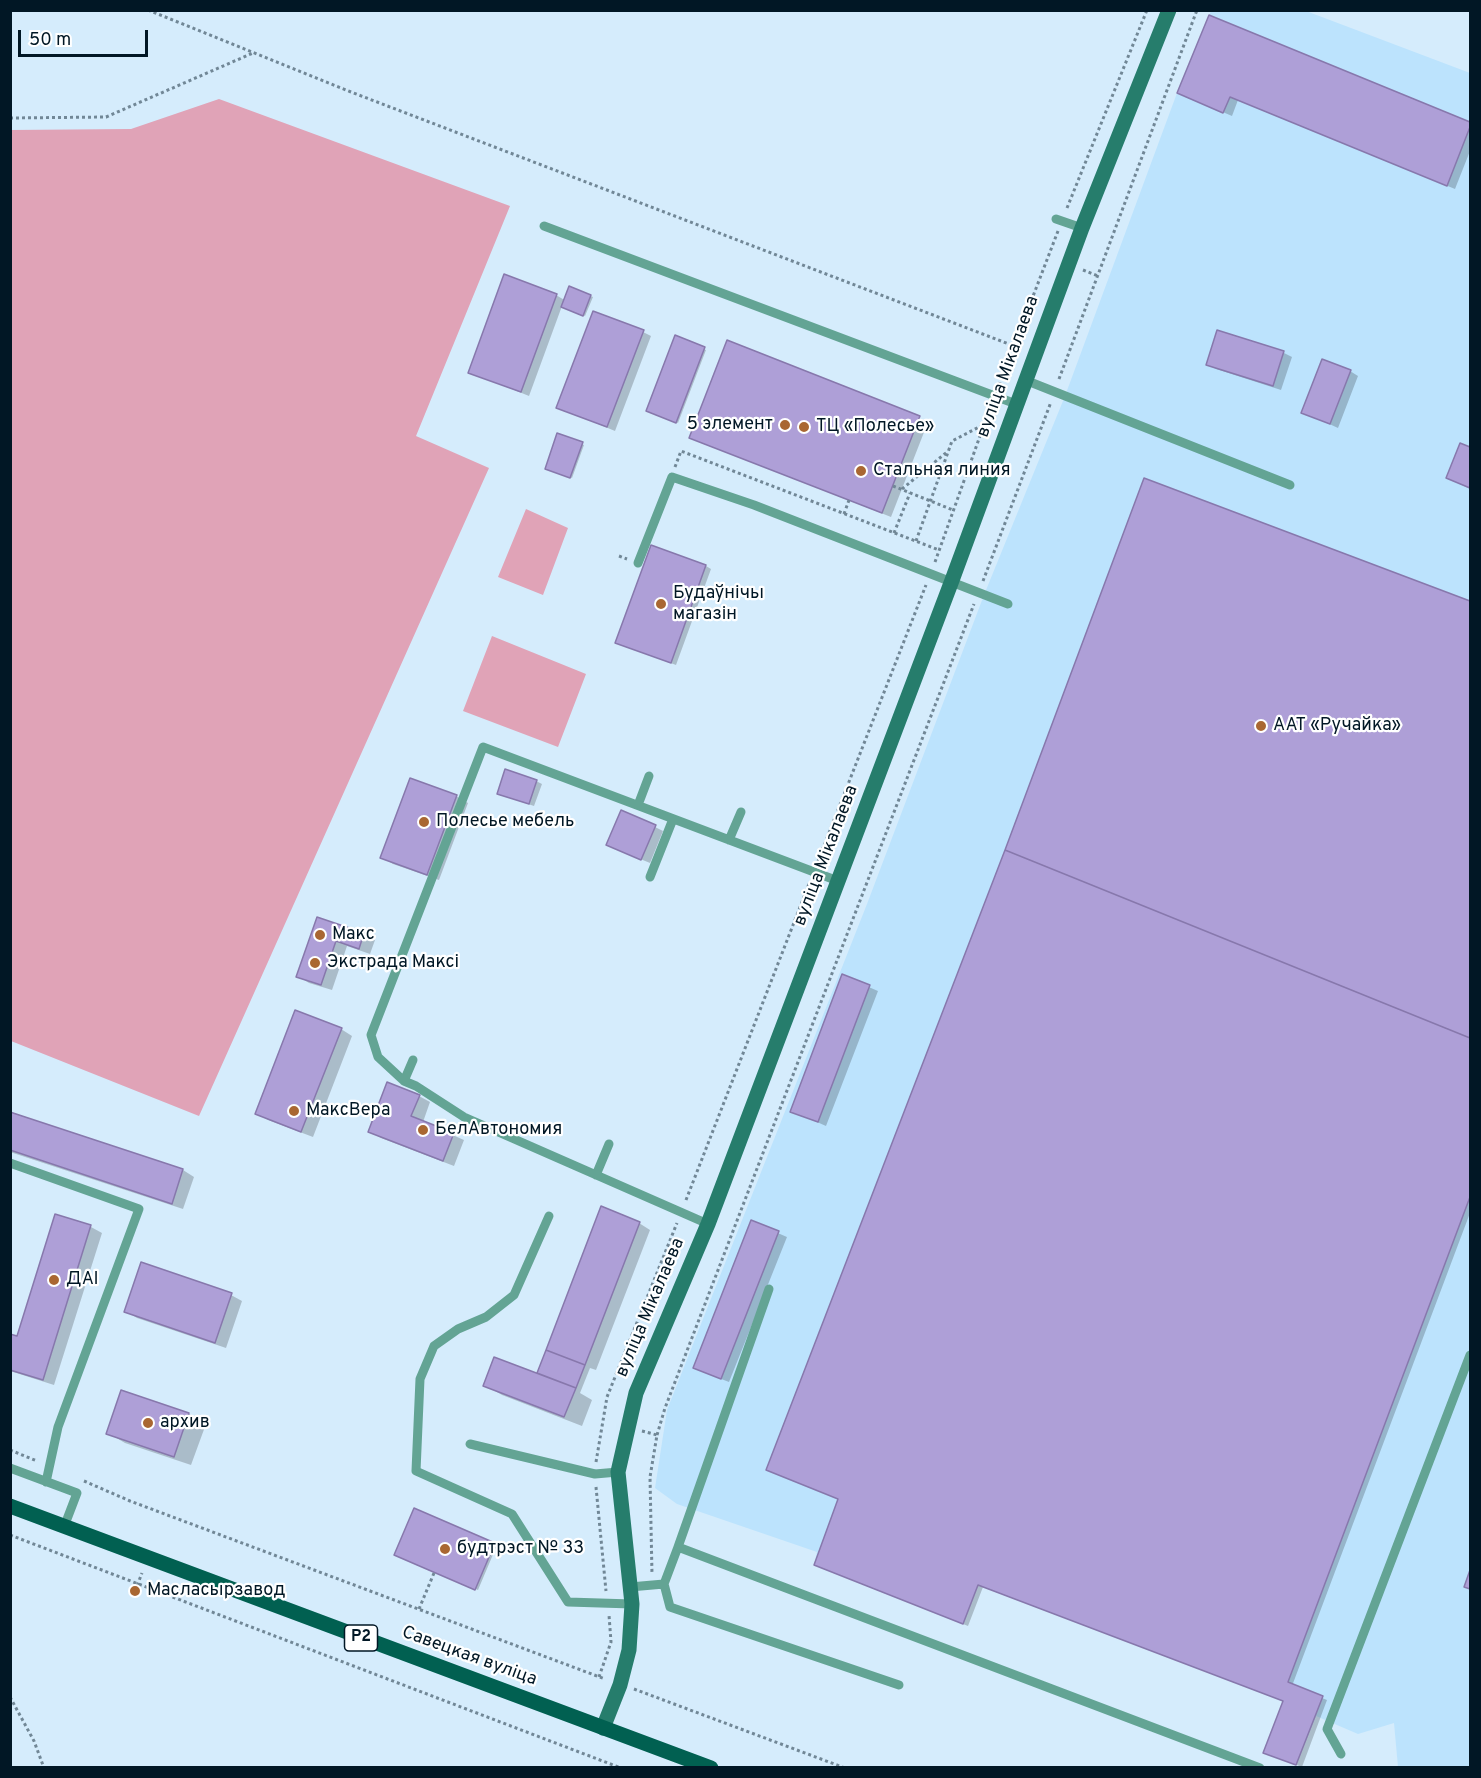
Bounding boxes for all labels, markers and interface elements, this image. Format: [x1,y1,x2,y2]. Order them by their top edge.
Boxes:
scale bar [21,18,152,56]
text: 50 m [29,29,71,52]
street label: вуліца Мікалаева [973,293,1045,441]
place label: 5 элемент [687,414,773,436]
place label: ТЦ «Полесье» [816,416,934,438]
marker: 5 элемент [778,418,792,432]
marker: ТЦ «Полесье» [797,420,811,434]
place label: Стальная линия [873,460,1011,482]
marker: Стальная линия [854,464,868,478]
place label: Будаўнічы магазін [673,583,764,626]
marker: Будаўнічы магазін [654,597,668,611]
place label: ААТ «Ручайка» [1273,715,1401,737]
marker: ААТ «Ручайка» [1254,719,1268,733]
street label: вуліца Мікалаева [790,783,864,929]
place label: Полесье мебель [436,811,574,833]
marker: Полесье мебель [417,815,431,829]
place label: Макс [332,924,375,946]
marker: Макс [313,928,327,942]
place label: Экстрада Максі [327,952,459,974]
marker: Экстрада Максі [308,956,322,970]
place label: МаксBepa [306,1100,390,1122]
marker: МаксBepa [287,1104,301,1118]
place label: БелАвтономия [435,1119,562,1141]
marker: БелАвтономия [416,1123,430,1137]
street label: вуліца Мікалаева [612,1235,690,1381]
place label: ДАІ [66,1269,99,1291]
marker: ДАІ [47,1273,61,1287]
place label: архив [160,1412,210,1434]
marker: архив [141,1416,155,1430]
place label: будтрэст № 33 [457,1538,584,1560]
marker: будтрэст № 33 [438,1542,452,1556]
place label: Масласырзавод [147,1580,285,1602]
marker: Масласырзавод [128,1584,142,1598]
street label: Савецкая вуліца [399,1623,539,1691]
road number: Р2 [344,1625,378,1651]

